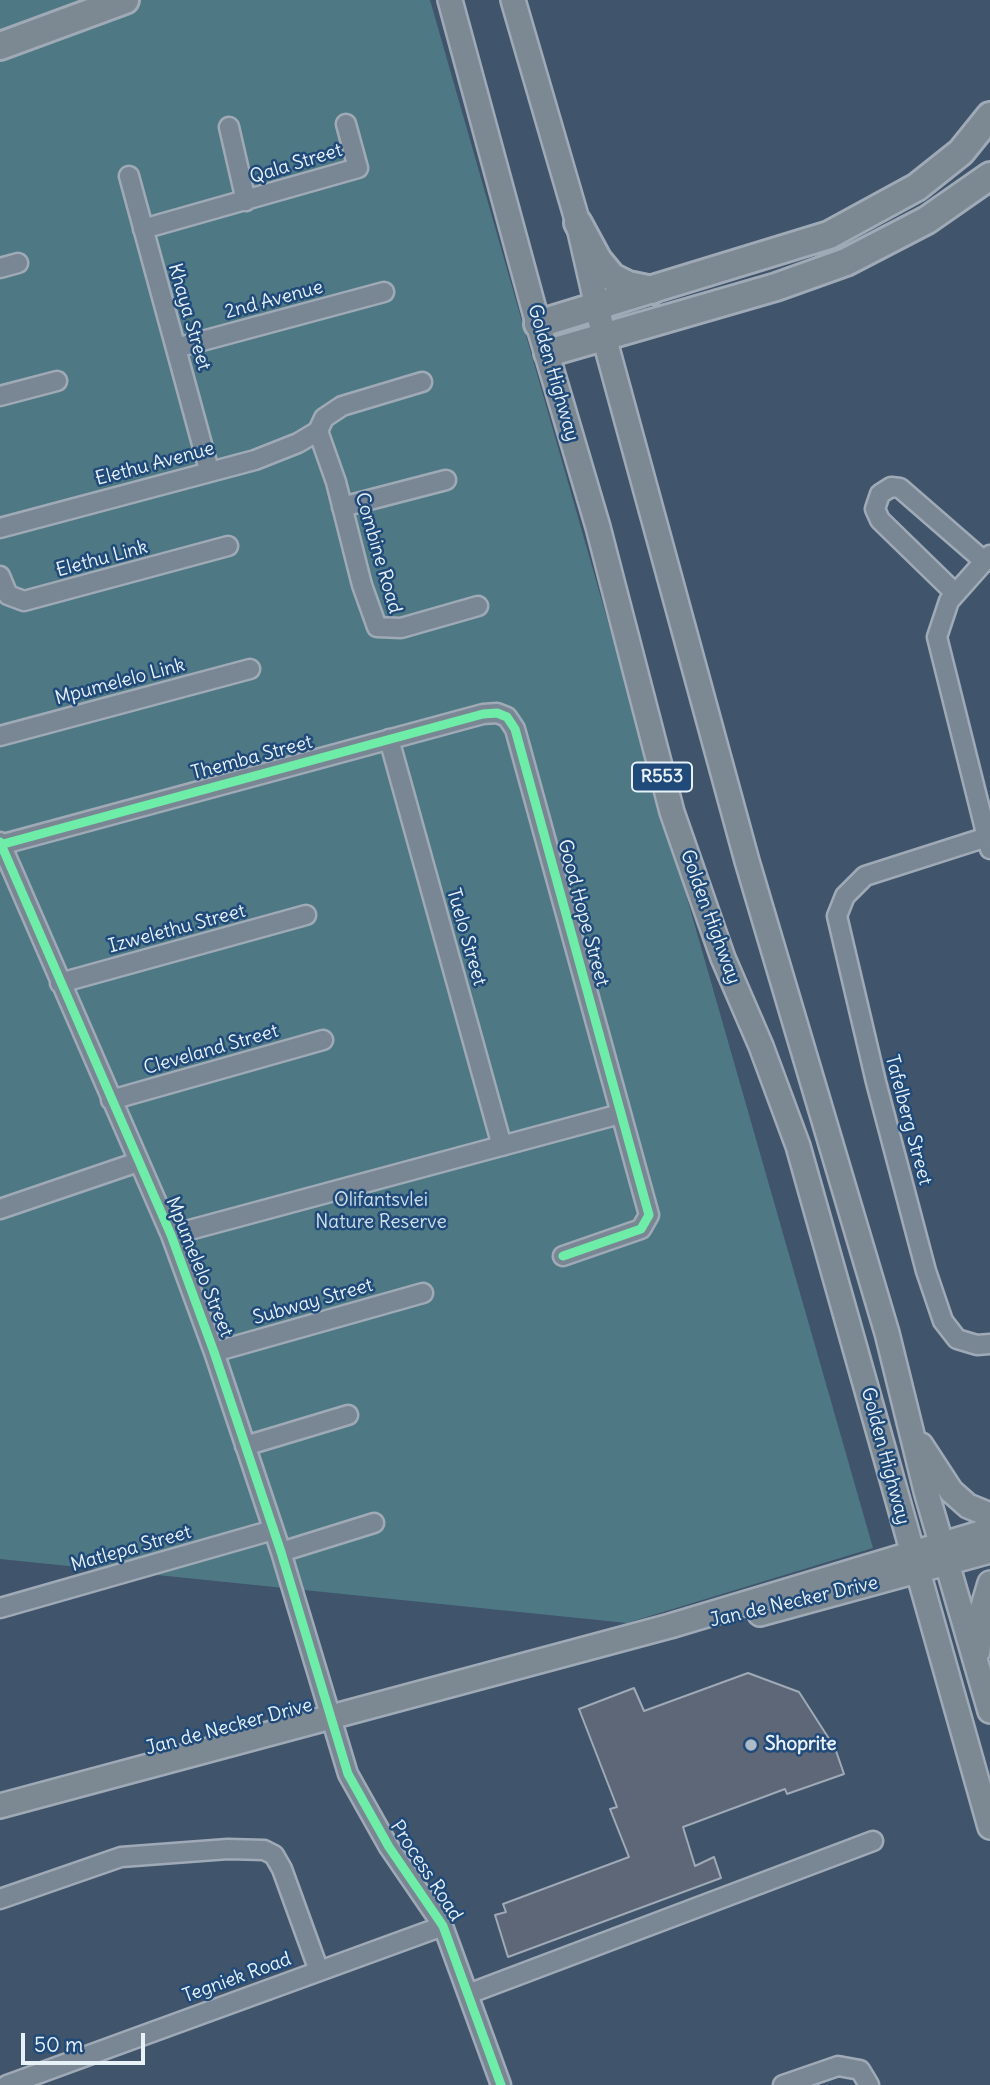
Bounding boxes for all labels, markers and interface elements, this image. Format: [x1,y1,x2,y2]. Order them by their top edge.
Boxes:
street label: Qala Street [247,139,345,189]
street label: Khaya Street [163,261,215,373]
street label: 2nd Avenue [222,276,326,324]
street label: Golden Highway [523,302,583,444]
street label: Elethu Avenue [93,437,217,491]
street label: Combine Road [350,490,406,616]
street label: Elethu Link [54,536,150,582]
street label: Mpumelelo Link [53,654,187,710]
street label: Themba Street [189,731,315,785]
road number: R553 [632,762,692,792]
street label: Good Hope Street [552,837,614,989]
street label: Golden Highway [675,847,745,987]
street label: Tuelo Street [441,886,491,988]
street label: Izwelethu Street [106,900,248,958]
street label: Cleveland Street [141,1020,281,1080]
street label: Tafelberg Street [880,1052,936,1188]
park label: Olifantsvlei Nature Reserve [315,1190,447,1234]
street label: Mpumelelo Street [161,1194,237,1340]
street label: Subway Street [250,1274,376,1330]
street label: Golden Highway [856,1385,914,1527]
street label: Matlepa Street [68,1521,194,1577]
street label: Jan de Necker Drive [708,1572,880,1632]
street label: Jan de Necker Drive [143,1694,315,1760]
place label: Shoprite [765,1734,836,1756]
marker: Shoprite [743,1737,759,1753]
street label: Process Road [385,1816,467,1926]
street label: Tegniek Road [180,1948,294,2008]
scale bar [24,2018,149,2062]
text: 50 m [34,2031,83,2058]

